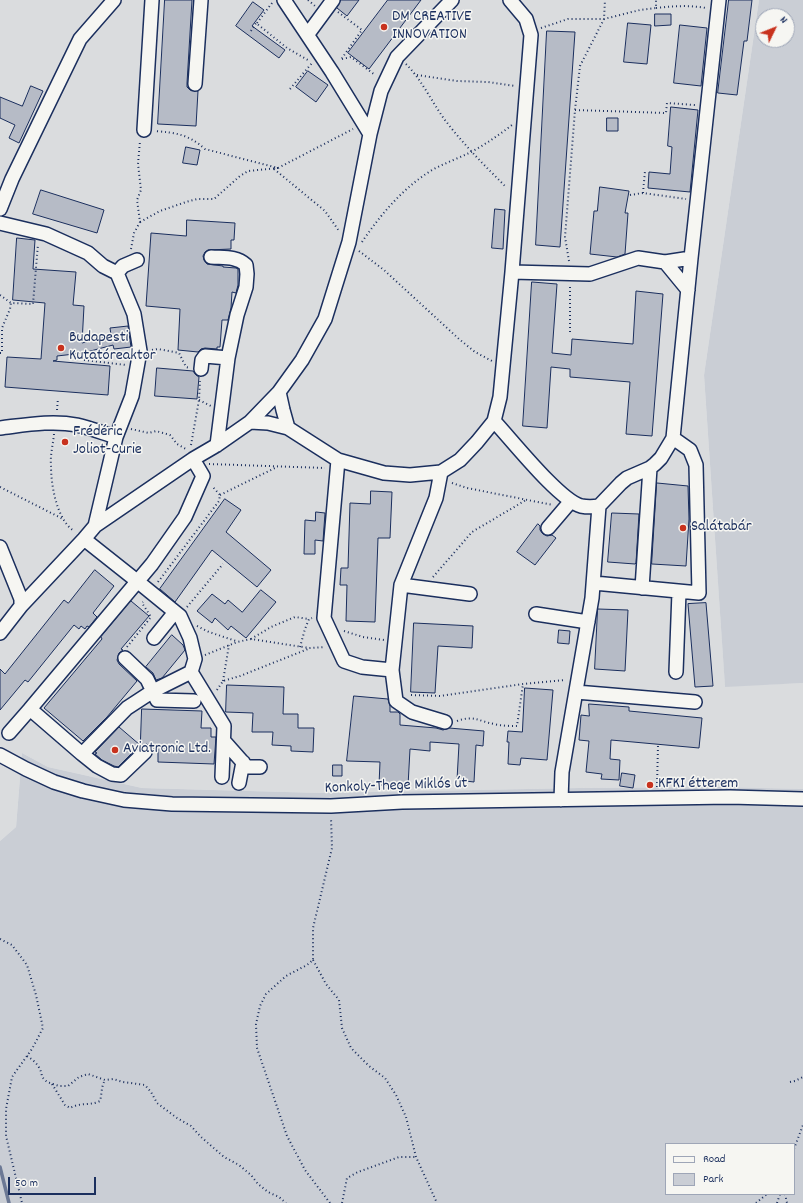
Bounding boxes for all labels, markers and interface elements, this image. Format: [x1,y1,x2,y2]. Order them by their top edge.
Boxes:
place label: DM CREATIVE INNOVATION [392,8,471,46]
north arrow [755,8,795,48]
text: N [775,13,791,28]
marker: DM CREATIVE INNOVATION [379,22,389,32]
place label: Budapesti Kutatóreaktor [69,329,156,367]
marker: Budapesti Kutatóreaktor [56,343,66,353]
place label: Frédéric Joliot-Curie [73,423,142,461]
marker: Frédéric Joliot-Curie [60,437,70,447]
place label: Salátabár [691,518,752,538]
marker: Salátabár [678,523,688,533]
place label: Aviatronic Ltd. [123,740,211,760]
marker: Aviatronic Ltd. [110,745,120,755]
street label: Konkoly-Thege Miklós út [324,775,468,799]
place label: KFKI étterem [658,775,738,795]
marker: KFKI étterem [645,780,655,790]
legend [665,1143,795,1195]
text: Road [703,1151,725,1168]
scale bar [10,1169,98,1195]
text: Park [703,1171,723,1188]
text: 50 m [15,1175,38,1192]

